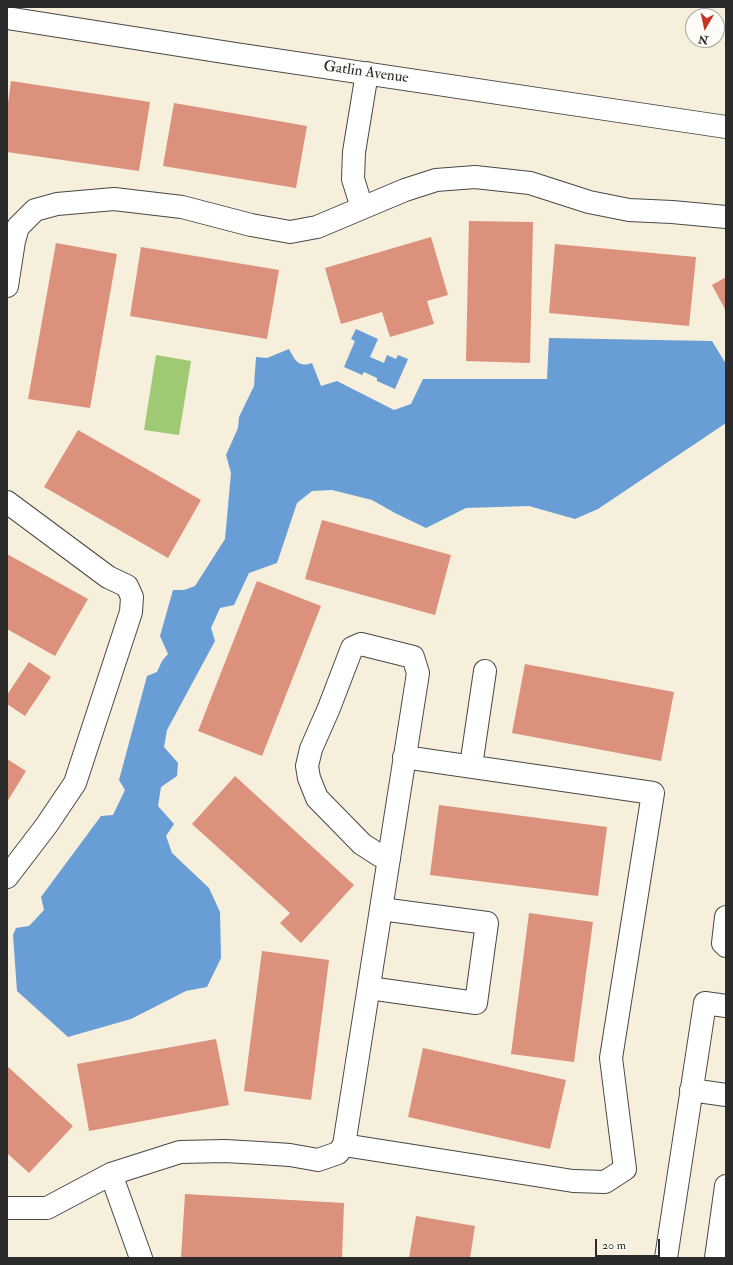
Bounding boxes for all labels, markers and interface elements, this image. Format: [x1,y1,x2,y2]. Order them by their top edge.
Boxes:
north arrow [685,8,725,48]
text: N [697,32,709,47]
street label: Gatlin Avenue [322,58,410,88]
scale bar [597,1231,662,1257]
text: 20 m [602,1238,626,1253]

